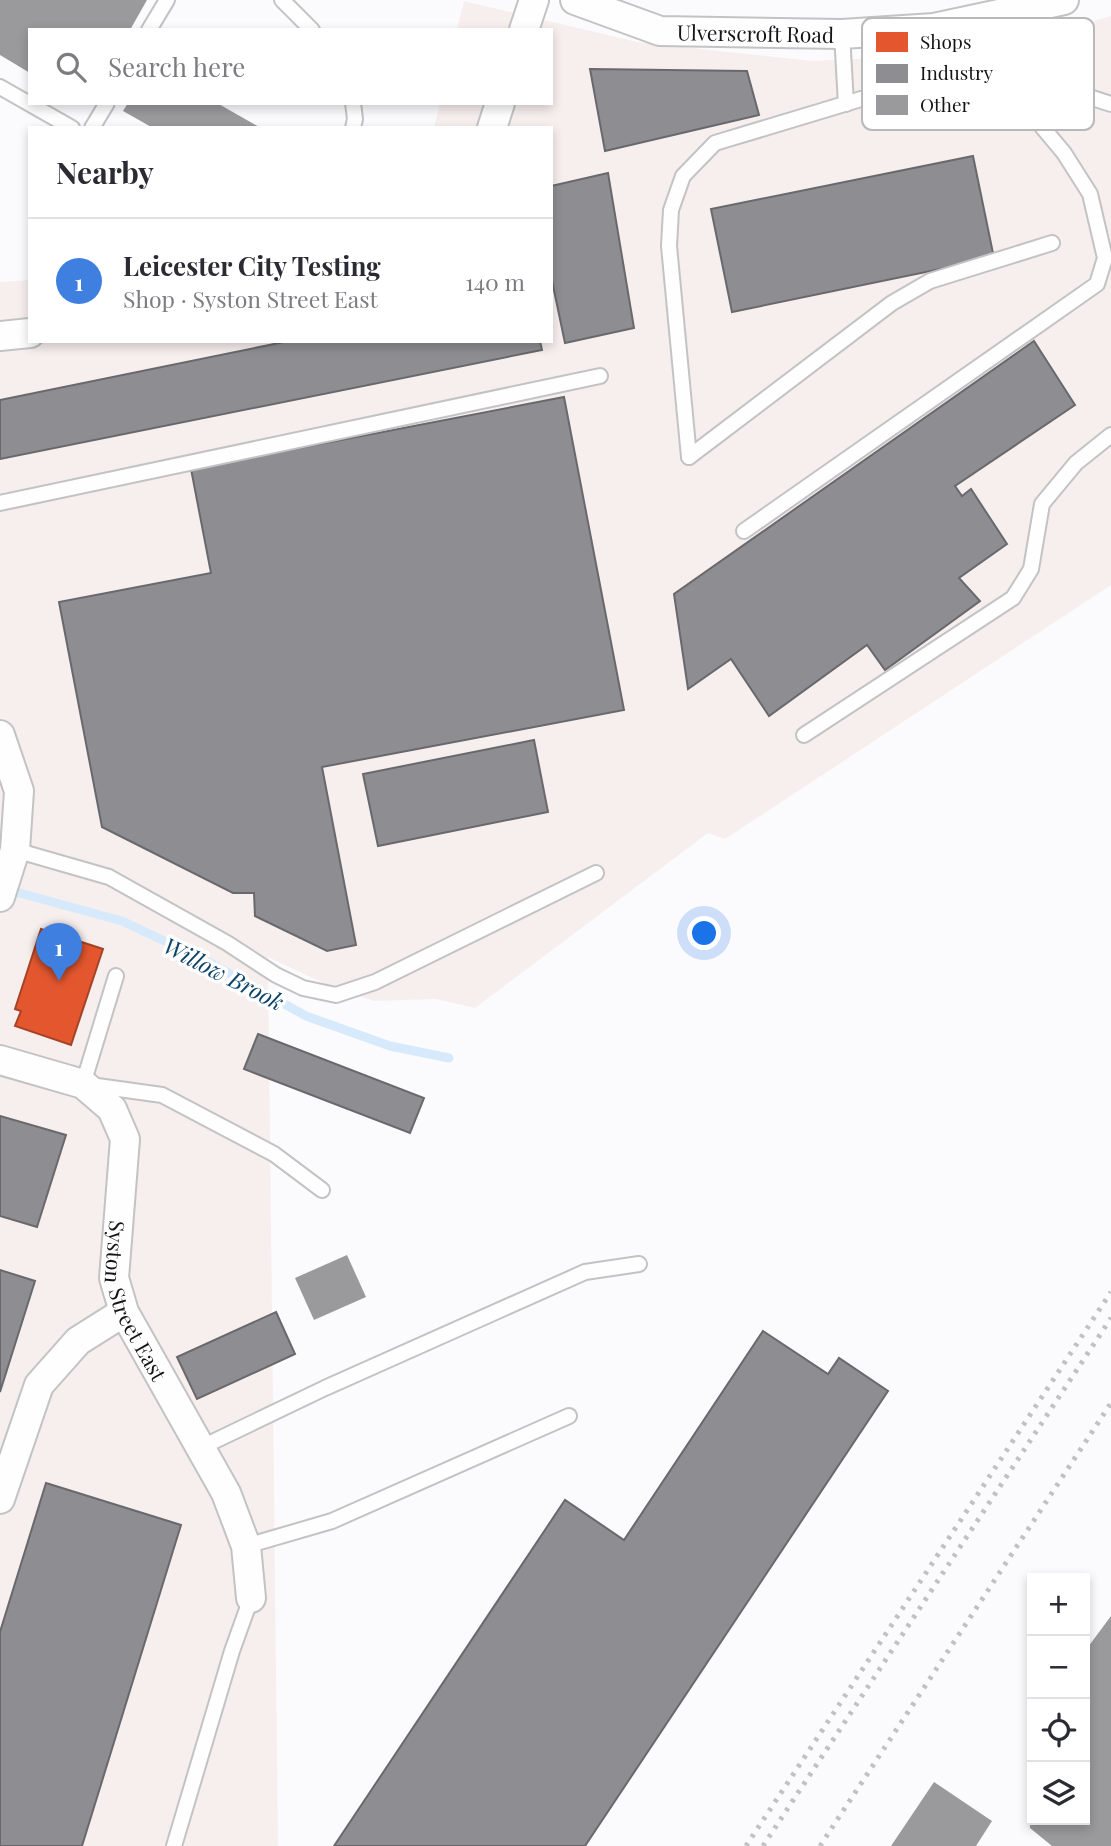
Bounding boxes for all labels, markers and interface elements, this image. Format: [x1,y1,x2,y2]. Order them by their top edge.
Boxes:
street label: Ulverscroft Road [677,17,834,48]
legend [862,18,1094,130]
search box [28,28,553,105]
text: Shops [920,28,971,54]
icon: search [52,48,90,86]
text: Search here [108,49,245,84]
text: Industry [920,59,994,85]
text: Other [920,91,971,117]
text: Nearby [56,152,154,192]
text: Leicester City Testing [123,248,381,283]
text: 1 [75,266,83,297]
text: 140 m [465,266,525,297]
text: Shop · Syston Street East [123,283,378,314]
your location [687,916,721,950]
pin: 1 [36,923,82,981]
water label: Willow Brook [158,929,290,1017]
street label: Syston Street East [100,1220,174,1386]
map controls [1027,1573,1090,1825]
button: + [1027,1573,1090,1636]
button: − [1027,1636,1090,1699]
button: locate [1027,1699,1090,1762]
button: layers [1027,1762,1090,1825]

